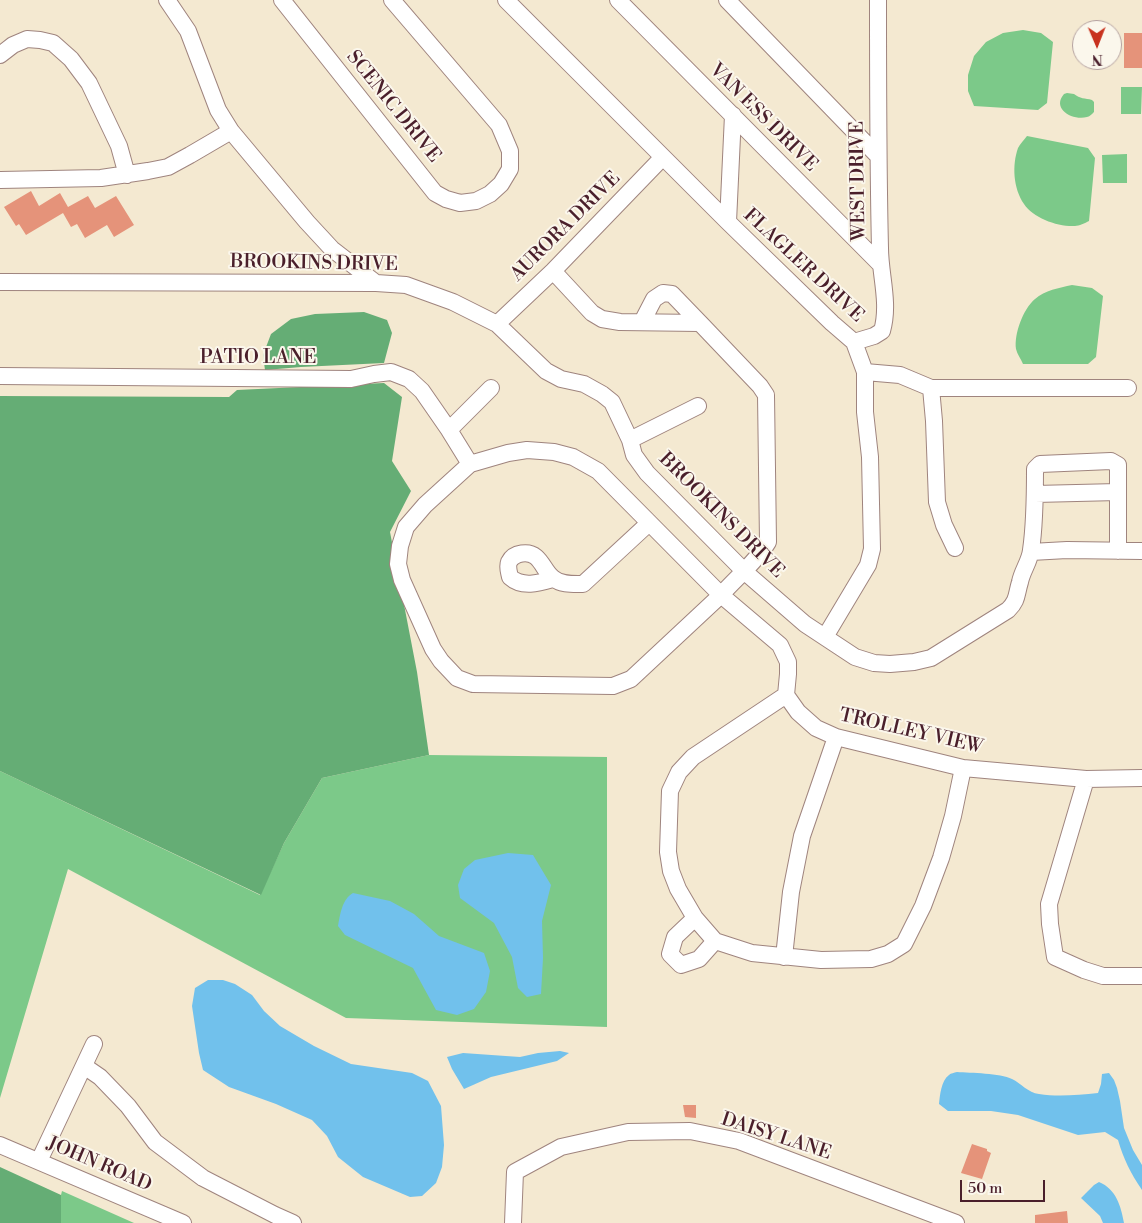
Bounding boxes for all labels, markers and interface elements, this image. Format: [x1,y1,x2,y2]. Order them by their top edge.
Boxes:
north arrow [1072,20,1122,70]
street label: SCENIC DRIVE [341,47,445,167]
text: N [1092,50,1103,68]
street label: VAN ESS DRIVE [704,59,822,177]
street label: WEST DRIVE [847,121,871,241]
street label: AURORA DRIVE [506,167,626,287]
street label: FLAGLER DRIVE [738,204,868,328]
street label: BROOKINS DRIVE [230,251,398,277]
street label: PATIO LANE [200,347,316,369]
street label: BROOKINS DRIVE [654,449,788,583]
street label: TROLLEY VIEW [837,704,985,760]
street label: DAISY LANE [718,1108,834,1166]
street label: JOHN ROAD [43,1133,155,1197]
scale bar [962,1170,1047,1202]
text: 50 m [968,1179,1002,1198]

